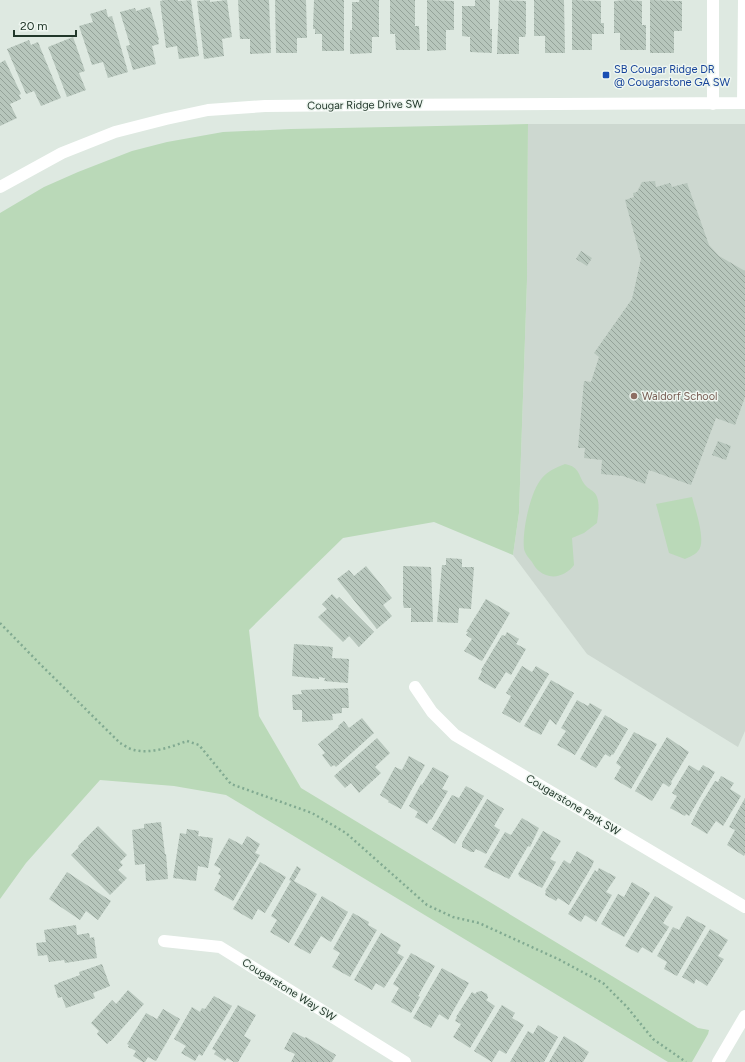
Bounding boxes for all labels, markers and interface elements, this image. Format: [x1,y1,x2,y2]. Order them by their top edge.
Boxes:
scale bar [14,12,76,38]
text: 20 m [20,19,48,33]
place label: SB Cougar Ridge DR @ Cougarstone GA SW [614,63,731,89]
marker: SB Cougar Ridge DR @ Cougarstone GA SW [601,70,611,80]
street label: Cougar Ridge Drive SW [307,97,423,113]
place label: Waldorf School [642,390,718,403]
marker: Waldorf School [629,391,639,401]
street label: Cougarstone Park SW [523,772,623,839]
street label: Cougarstone Way SW [240,956,339,1024]

